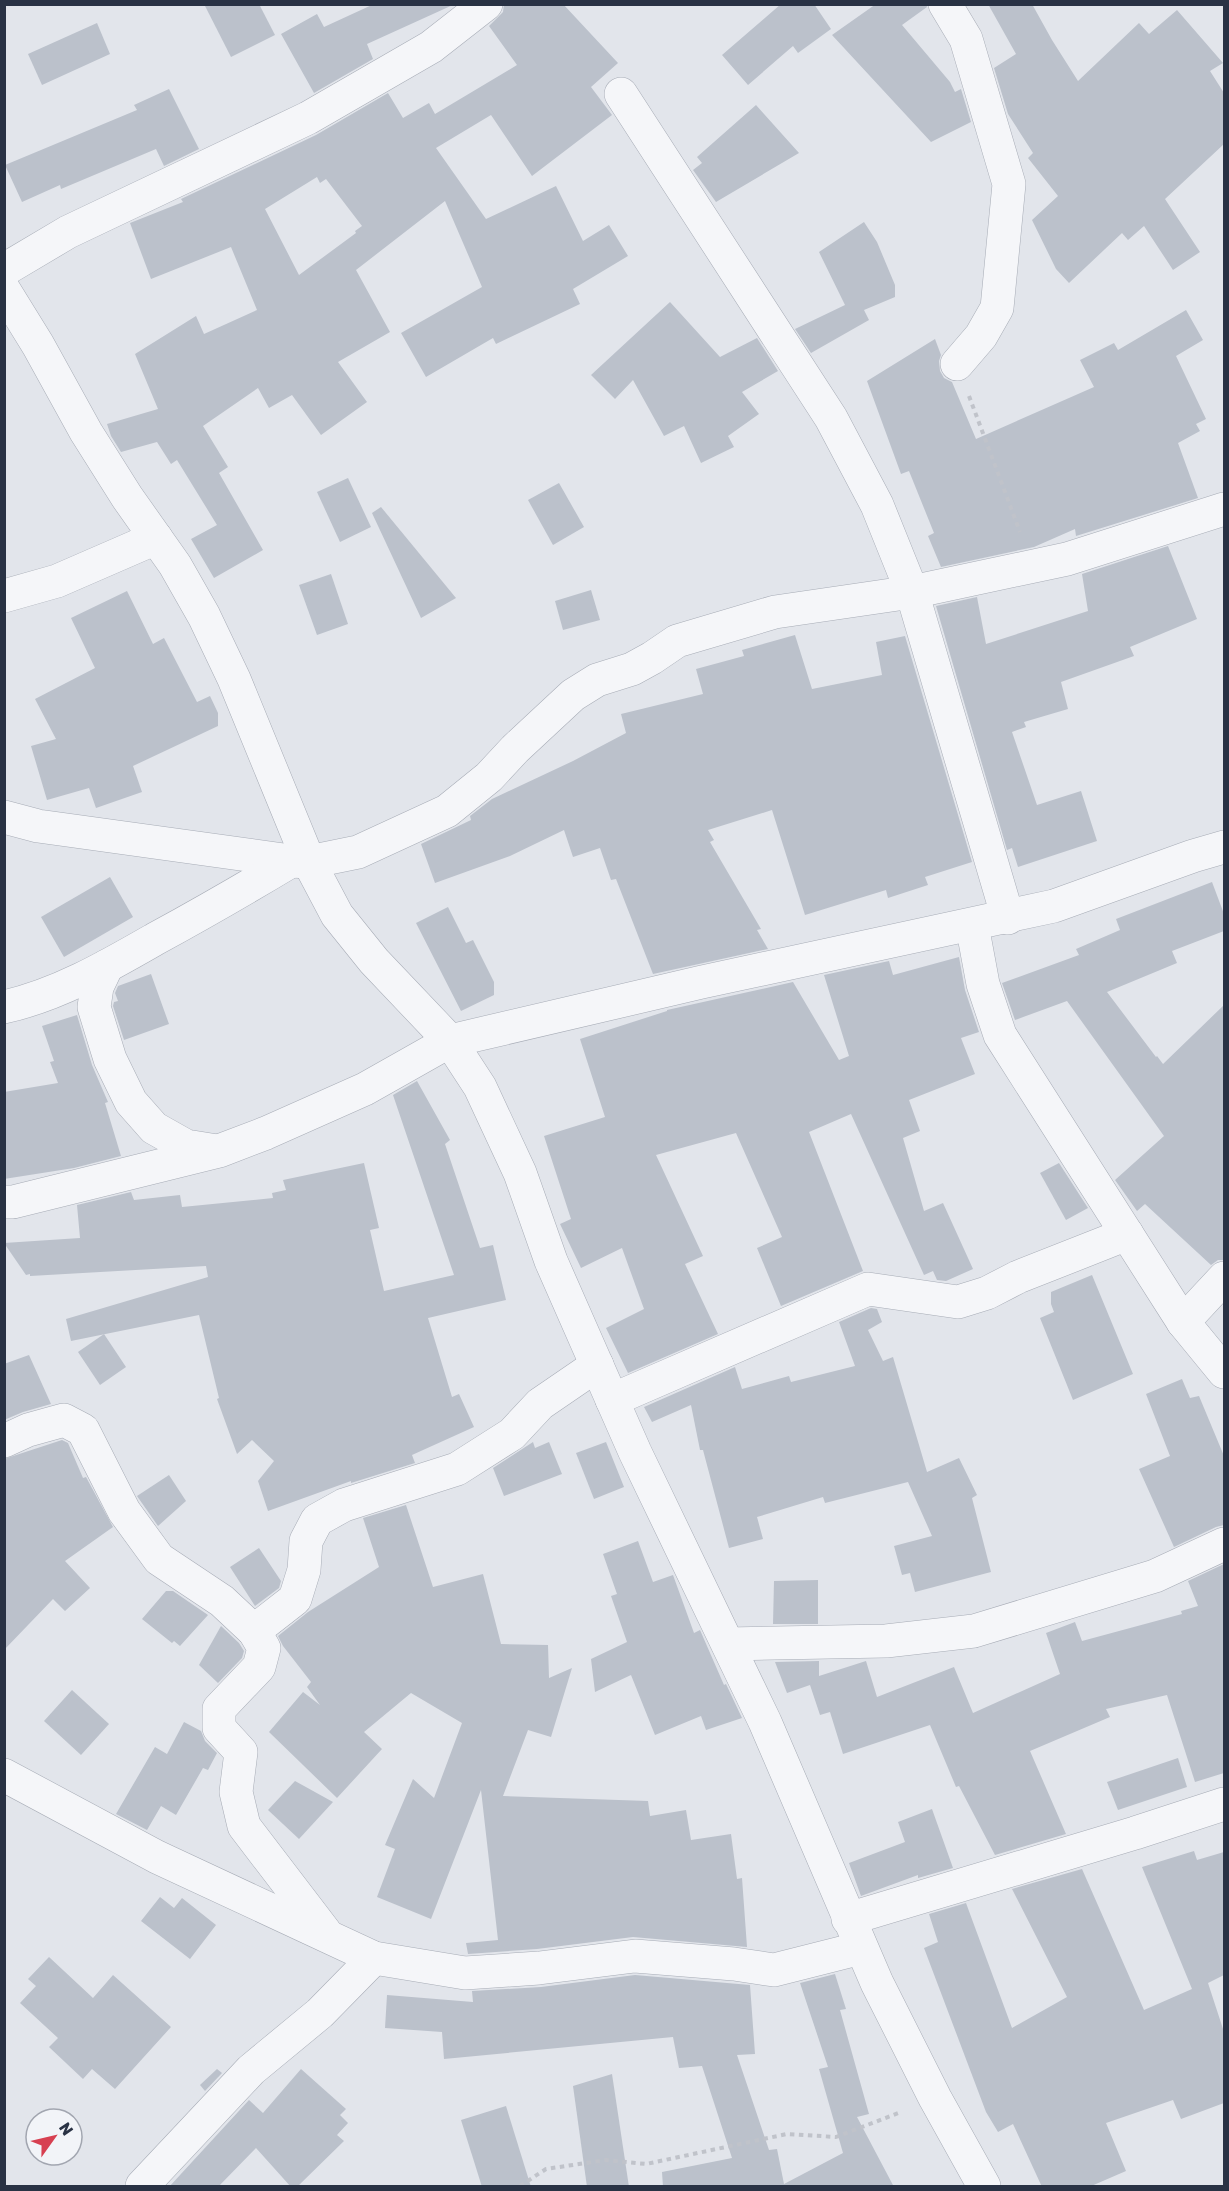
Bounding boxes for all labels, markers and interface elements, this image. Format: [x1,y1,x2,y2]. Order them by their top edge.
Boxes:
north arrow [24,2107,84,2167]
text: N [55,2119,77,2139]

